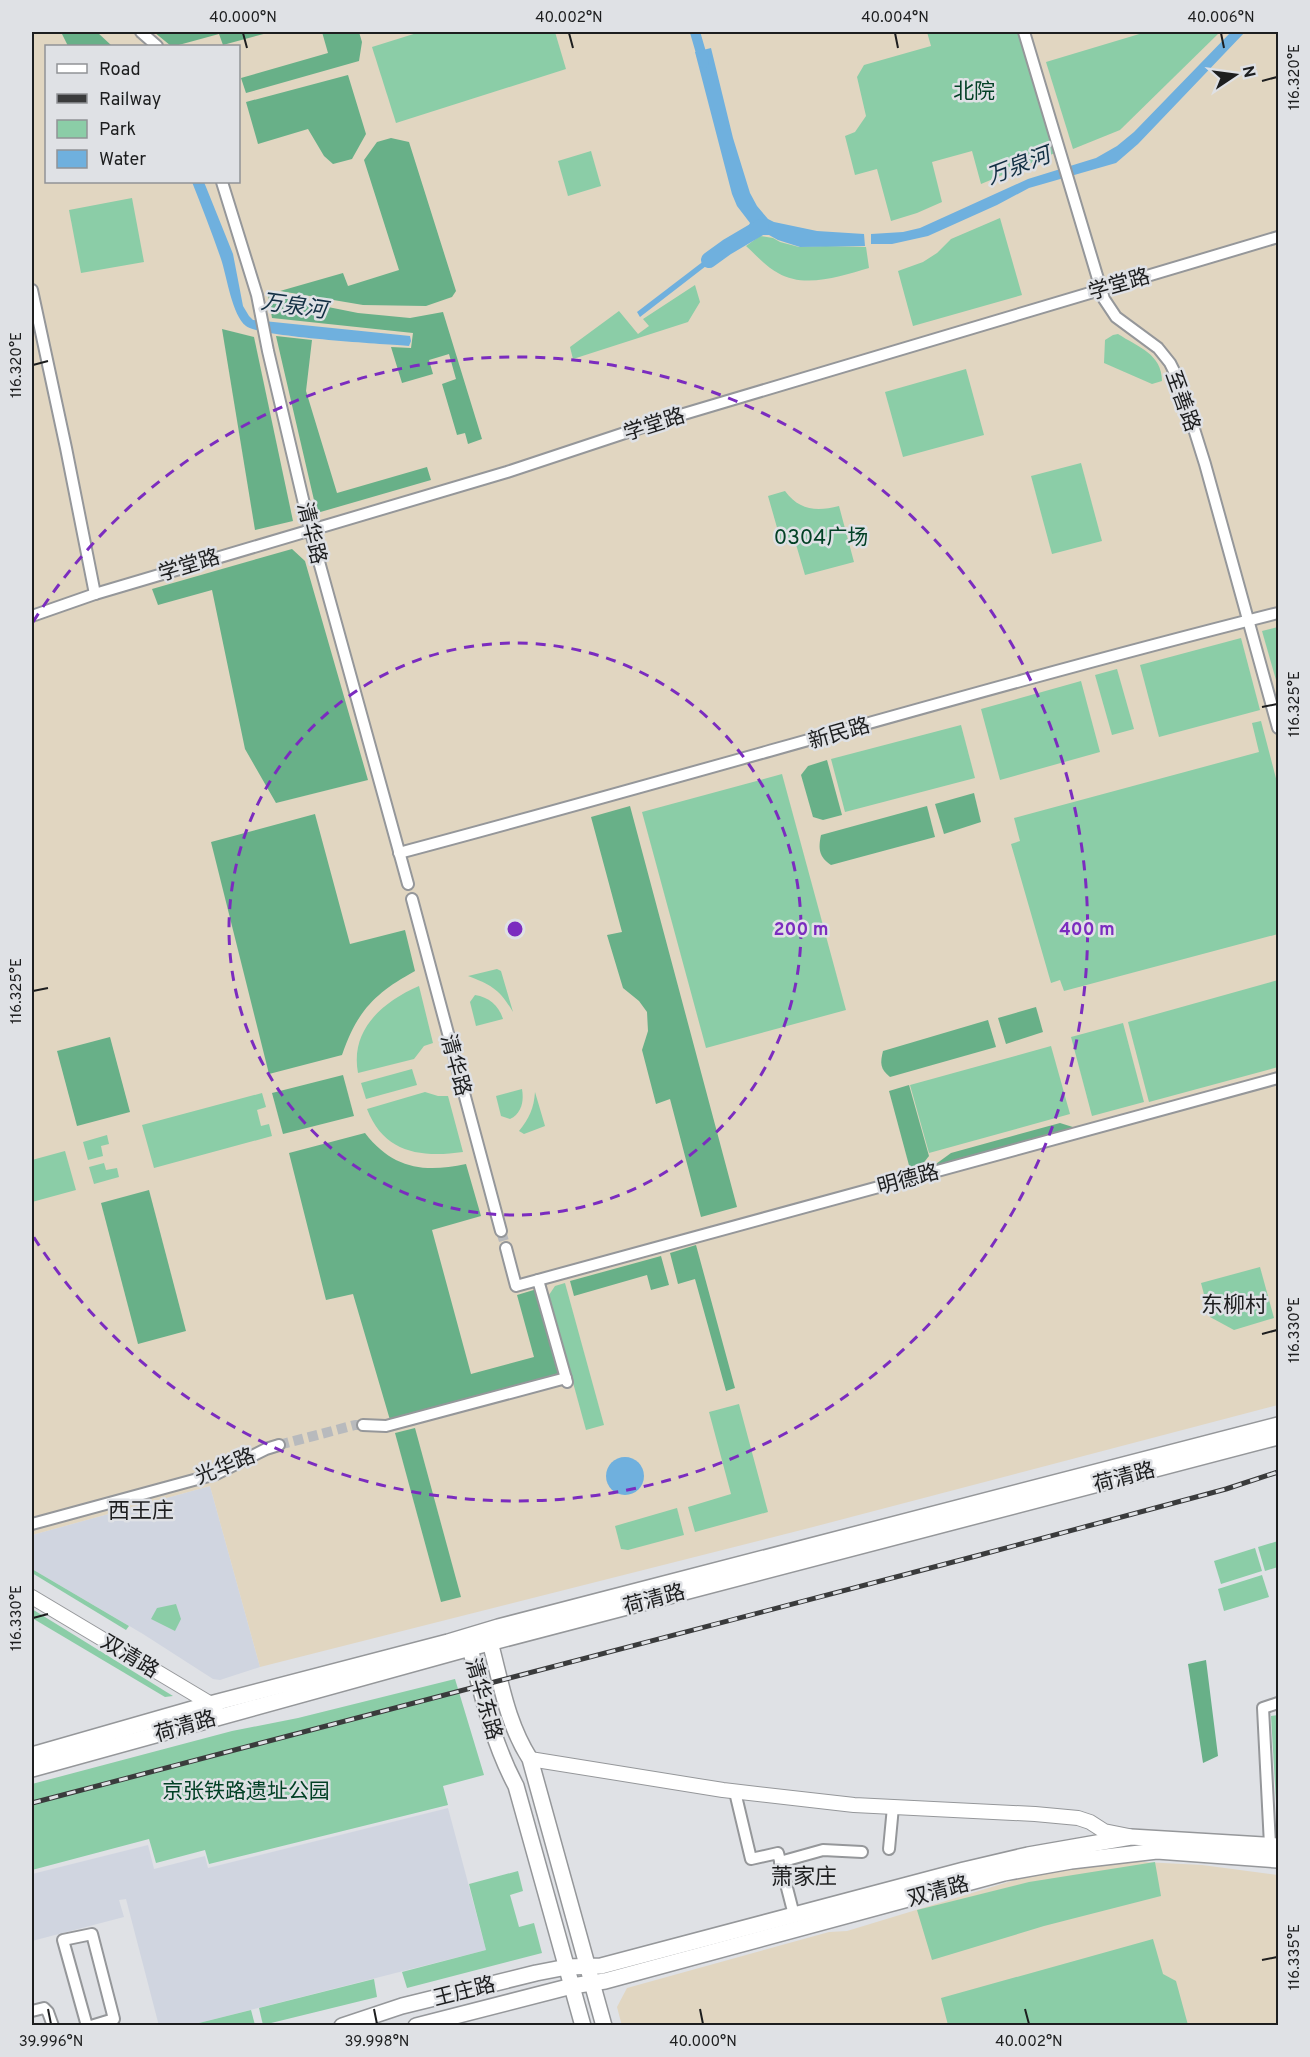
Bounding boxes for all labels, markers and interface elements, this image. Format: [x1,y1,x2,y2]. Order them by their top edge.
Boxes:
text: 40.000°N [209,9,277,28]
text: 40.002°N [535,9,603,28]
text: 40.004°N [861,9,929,28]
text: 40.006°N [1187,9,1255,28]
text: 116.320°E [1286,44,1305,110]
legend [45,45,240,183]
north arrow [1205,45,1265,105]
text: Road [99,59,141,82]
text: N [1237,64,1259,80]
park label: 北院 [953,79,995,106]
text: Railway [99,89,161,112]
text: Park [99,119,136,142]
water label: 万泉河 [983,141,1058,192]
text: Water [99,149,146,172]
street label: 学堂路 [1085,264,1153,307]
water label: 万泉河 [259,290,332,326]
text: 116.320°E [8,332,27,398]
street label: 至善路 [1158,367,1205,436]
street label: 学堂路 [620,403,689,448]
street label: 清华路 [290,500,331,567]
park label: 0304广场 [774,525,868,552]
street label: 学堂路 [155,544,224,589]
text: 116.325°E [1286,671,1305,737]
street label: 新民路 [805,713,873,756]
centre of rings [505,919,525,939]
text: 200 m [773,919,829,942]
text: 400 m [1059,919,1115,942]
text: 116.325°E [8,958,27,1024]
street label: 清华路 [433,1031,476,1099]
street label: 明德路 [874,1159,942,1202]
district label: 东柳村 [1201,1293,1267,1320]
text: 116.330°E [1286,1297,1305,1363]
street label: 光华路 [191,1443,260,1492]
street label: 荷清路 [1090,1457,1158,1500]
district label: 西王庄 [108,1499,174,1526]
street label: 荷清路 [620,1579,688,1622]
text: 116.330°E [8,1585,27,1651]
street label: 双清路 [95,1629,163,1685]
street label: 清华东路 [458,1655,507,1744]
street label: 荷清路 [151,1706,219,1749]
park label: 京张铁路遗址公园 [162,1779,330,1806]
district label: 萧家庄 [771,1865,837,1892]
street label: 双清路 [904,1871,972,1914]
text: 116.335°E [1286,1924,1305,1990]
street label: 王庄路 [431,1972,498,2013]
text: 39.996°N [19,2033,83,2052]
text: 39.998°N [345,2033,409,2052]
text: 40.000°N [669,2033,737,2052]
text: 40.002°N [995,2033,1063,2052]

